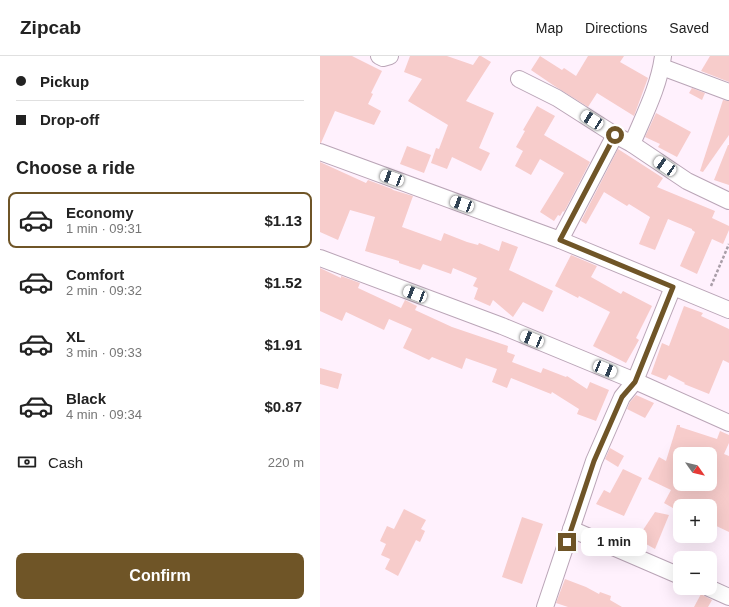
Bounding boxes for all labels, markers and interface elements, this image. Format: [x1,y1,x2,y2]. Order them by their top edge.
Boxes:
text: Zipcab [20,17,81,38]
text: Map [536,20,563,36]
text: Directions [585,20,647,36]
text: Saved [669,20,709,36]
text: Pickup [40,73,89,90]
car [579,108,605,132]
text: Drop-off [40,111,99,128]
route start [606,126,624,144]
car [652,154,678,178]
text: Choose a ride [16,158,135,178]
car [379,168,405,188]
car [449,194,475,214]
icon: car [18,202,54,238]
text: Economy [66,204,134,221]
text: $1.13 [264,212,302,229]
text: 1 min · 09:31 [66,221,142,236]
icon: car [18,264,54,300]
text: Comfort [66,266,124,283]
text: $1.52 [264,274,302,291]
text: 2 min · 09:32 [66,283,142,298]
car [402,284,428,304]
icon: car [18,326,54,362]
text: XL [66,328,85,345]
car [519,329,545,349]
text: $1.91 [264,336,302,353]
text: 3 min · 09:33 [66,345,142,360]
car [592,359,618,379]
icon: car [18,388,54,424]
text: Black [66,390,106,407]
text: $0.87 [264,398,302,415]
text: 4 min · 09:34 [66,407,142,422]
north arrow [673,447,717,491]
map controls [673,447,717,595]
icon: cash [16,451,38,473]
text: Cash [48,454,83,471]
text: 220 m [268,455,304,470]
button: + [673,499,717,543]
callout: 1 min [581,528,647,556]
route end [558,533,576,551]
text: 1 min [597,534,631,549]
button: − [673,551,717,595]
button: Confirm [16,553,304,599]

